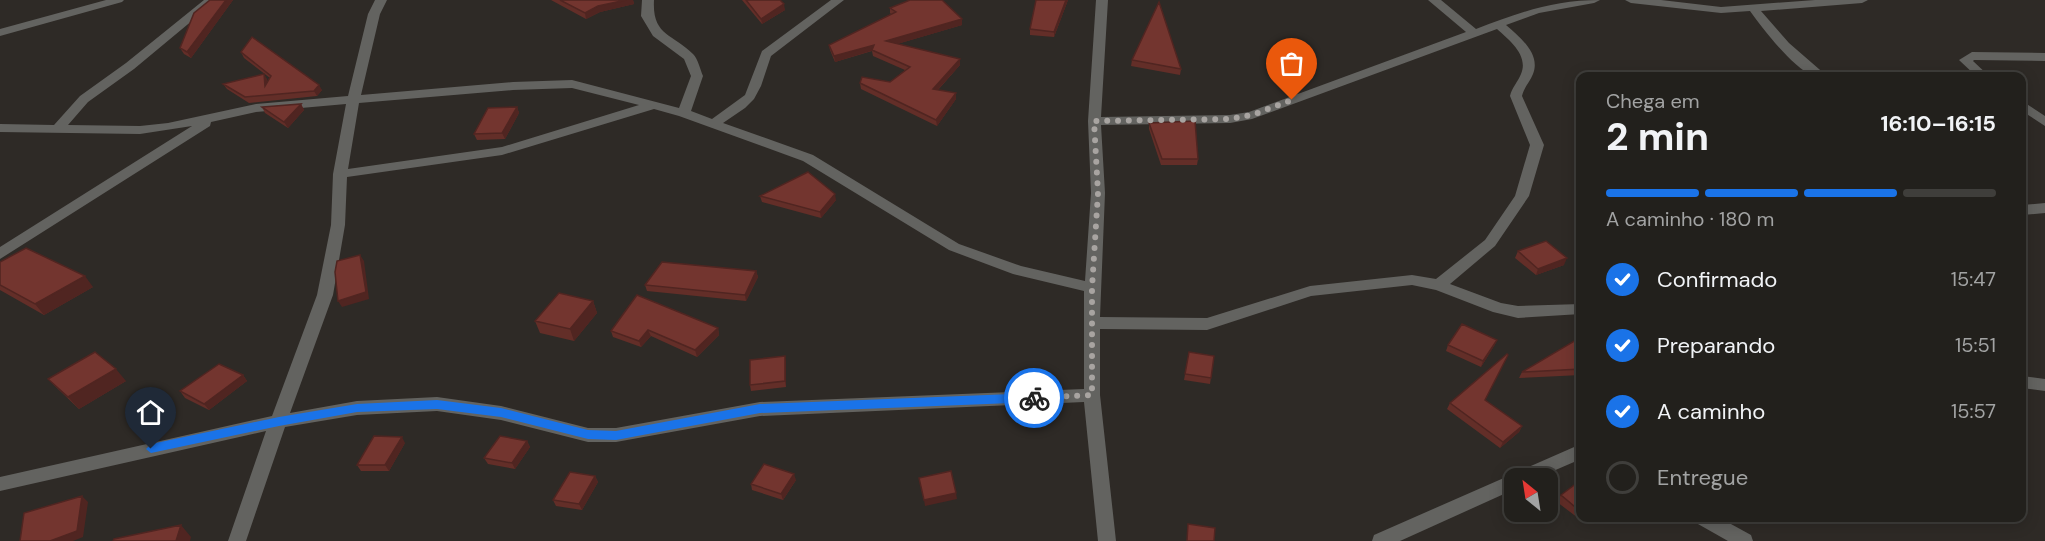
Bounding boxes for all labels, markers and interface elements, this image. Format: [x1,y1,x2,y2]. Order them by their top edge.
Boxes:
pin [1266,38,1317,100]
icon: bag [1275,47,1308,80]
text: Chega em [1606,88,1700,114]
text: 16:10–16:15 [1880,109,1996,138]
text: 2 min [1606,111,1709,162]
text: A caminho · 180 m [1606,206,1774,232]
icon: check [1606,263,1639,296]
text: Confirmado [1657,265,1777,294]
text: 15:47 [1951,266,1996,292]
icon: check [1606,329,1639,362]
text: Preparando [1657,331,1775,360]
text: 15:51 [1955,332,1996,358]
courier [1004,368,1064,428]
icon: bike [1018,382,1051,415]
pin [125,387,176,449]
icon: check [1606,395,1639,428]
icon: home [134,396,167,429]
text: A caminho [1657,397,1765,426]
text: 15:57 [1951,398,1996,424]
text: Entregue [1657,463,1748,492]
north arrow [1504,468,1558,522]
map controls [1504,468,1558,522]

